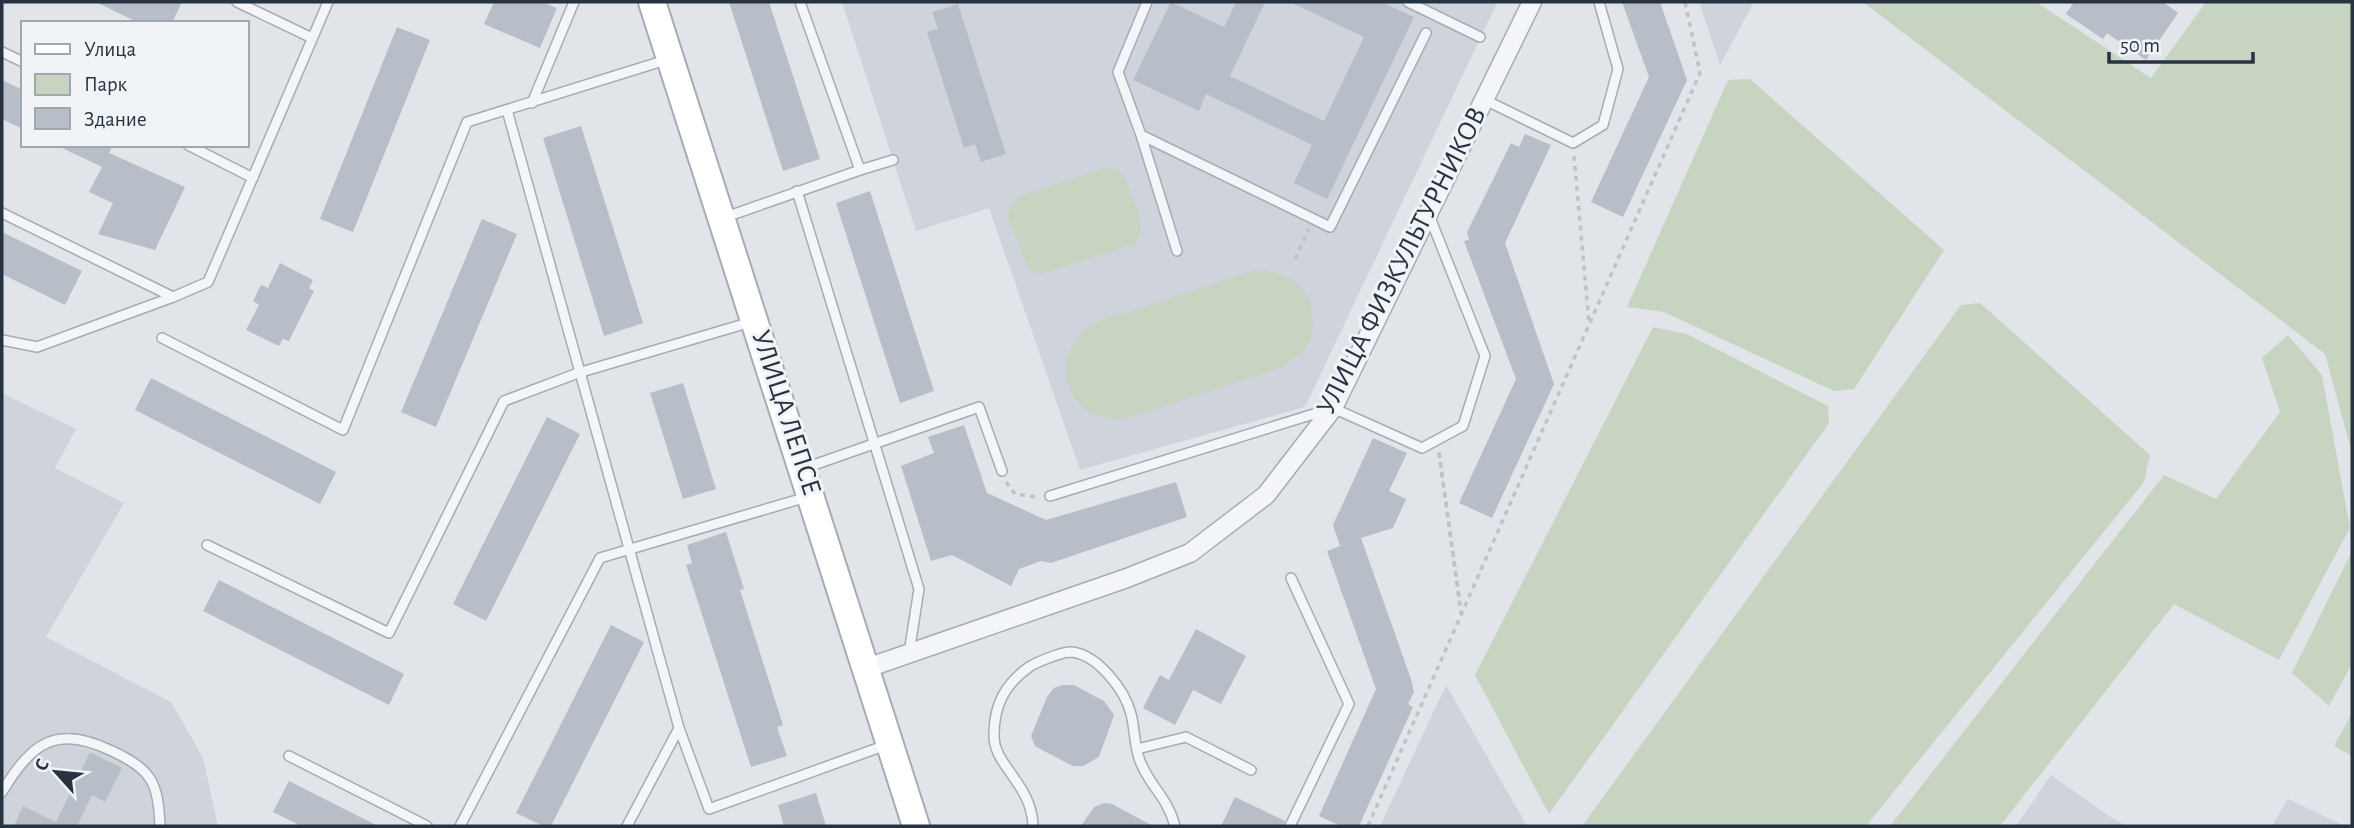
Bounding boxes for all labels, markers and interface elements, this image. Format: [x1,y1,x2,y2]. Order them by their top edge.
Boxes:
legend [21,21,248,147]
scale bar [2109,21,2252,65]
text: 50 m [2120,35,2160,56]
text: Улица [84,39,137,60]
text: Парк [84,74,128,95]
street label: УЛИЦА ФИЗКУЛЬТУРНИКОВ [1312,103,1492,419]
text: Здание [84,109,147,130]
street label: УЛИЦА ЛЕПСЕ [746,327,826,499]
north arrow [21,737,91,807]
text: С [31,756,53,774]

